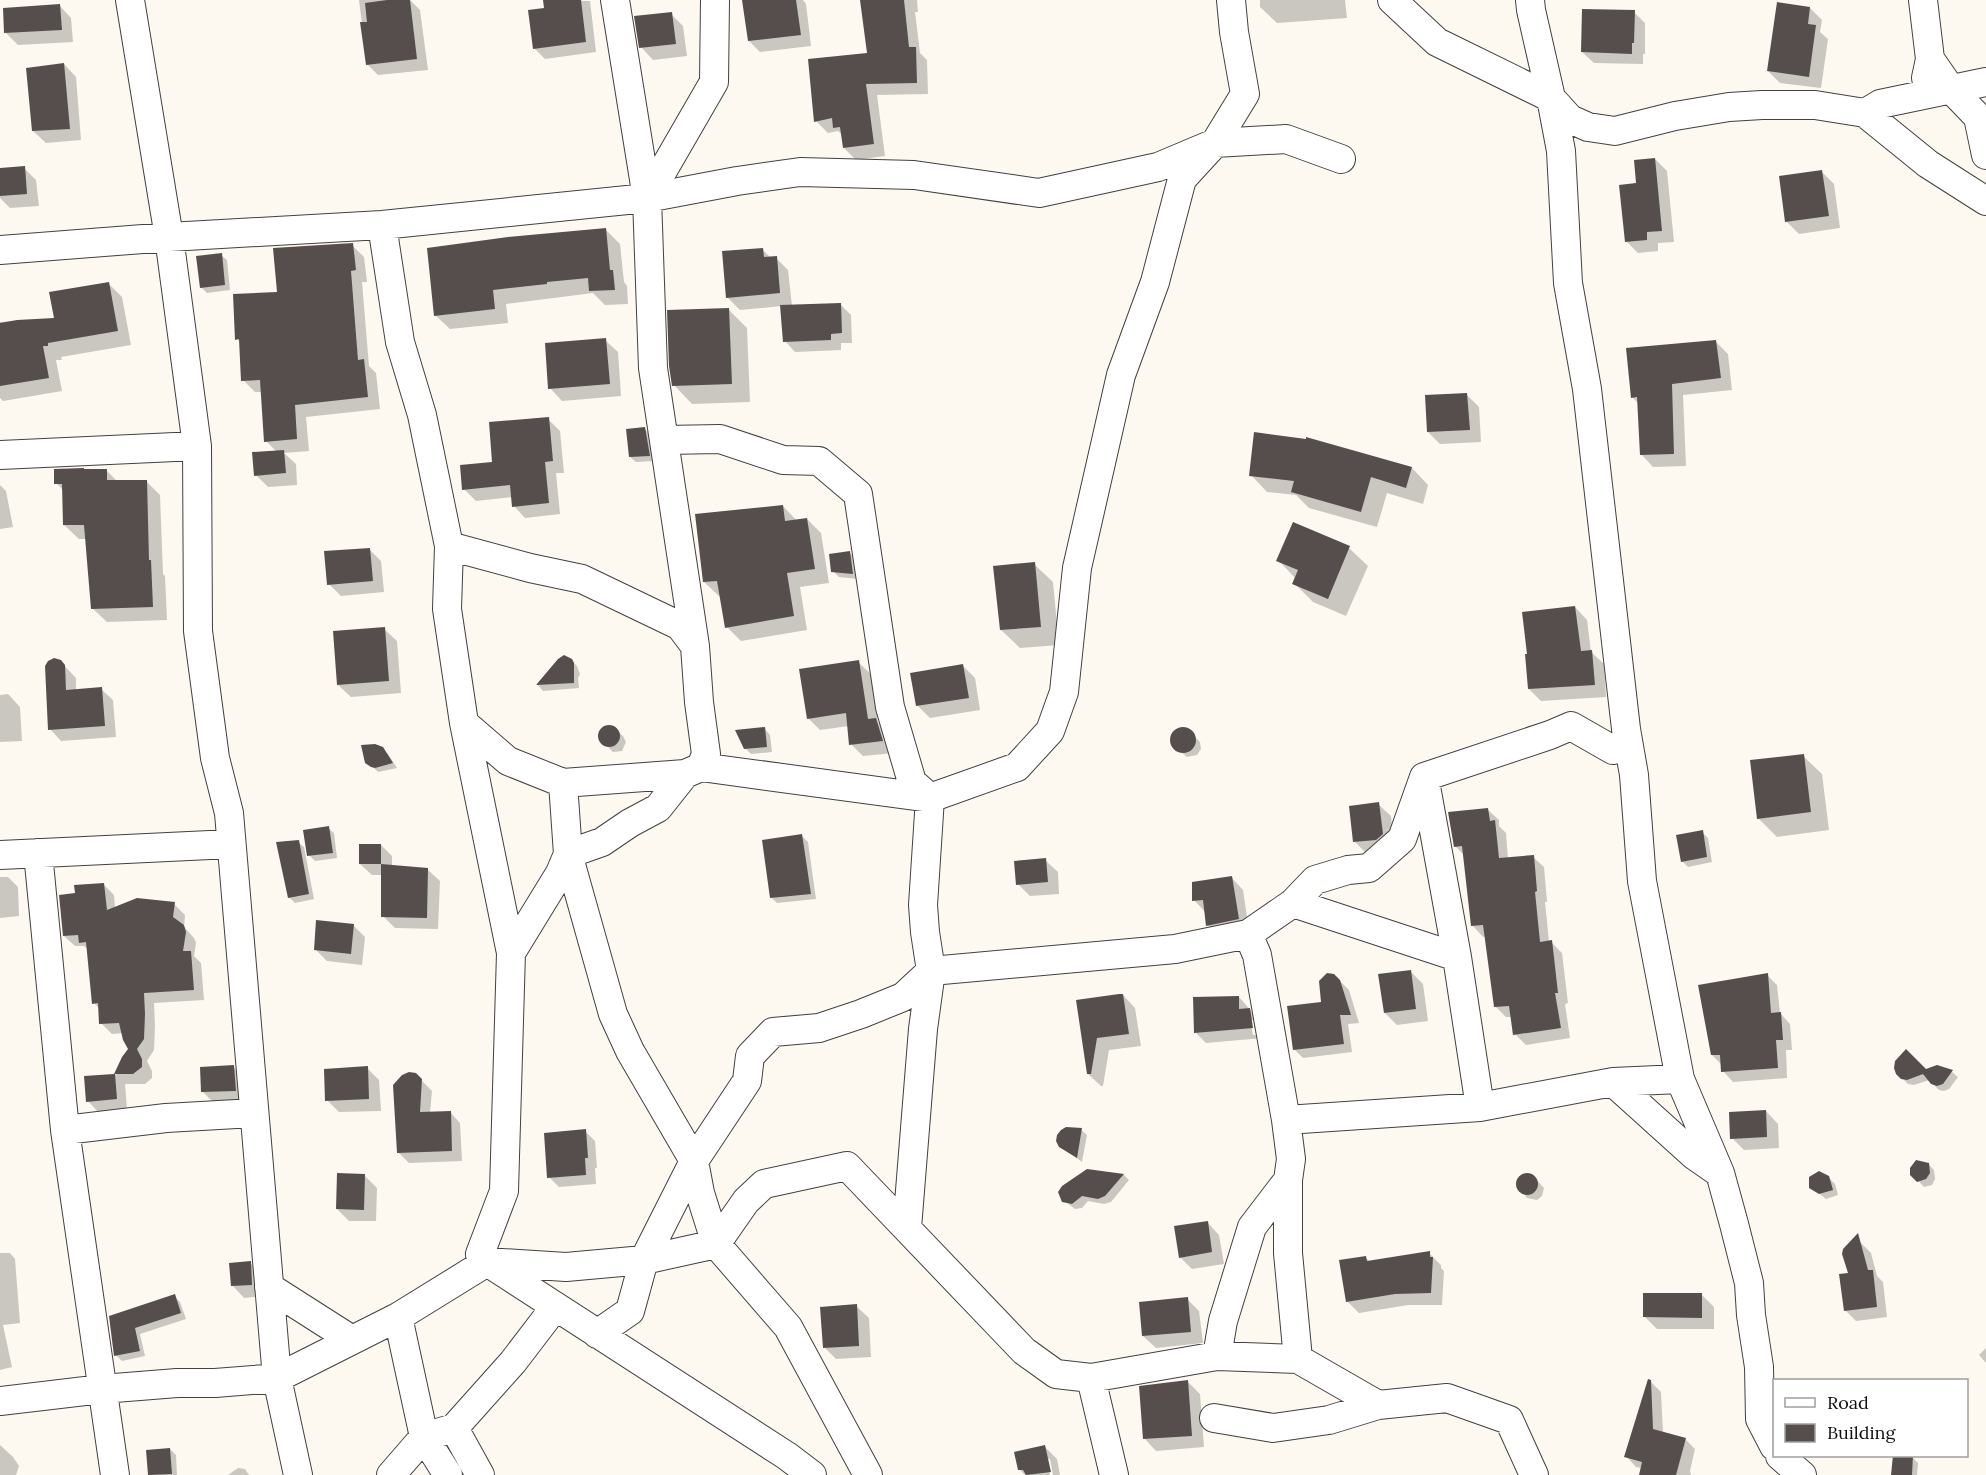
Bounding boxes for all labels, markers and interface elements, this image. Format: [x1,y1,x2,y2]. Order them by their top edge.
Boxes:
legend [1773,1379,1968,1457]
text: Road [1827,1391,1869,1414]
text: Building [1827,1421,1897,1444]

